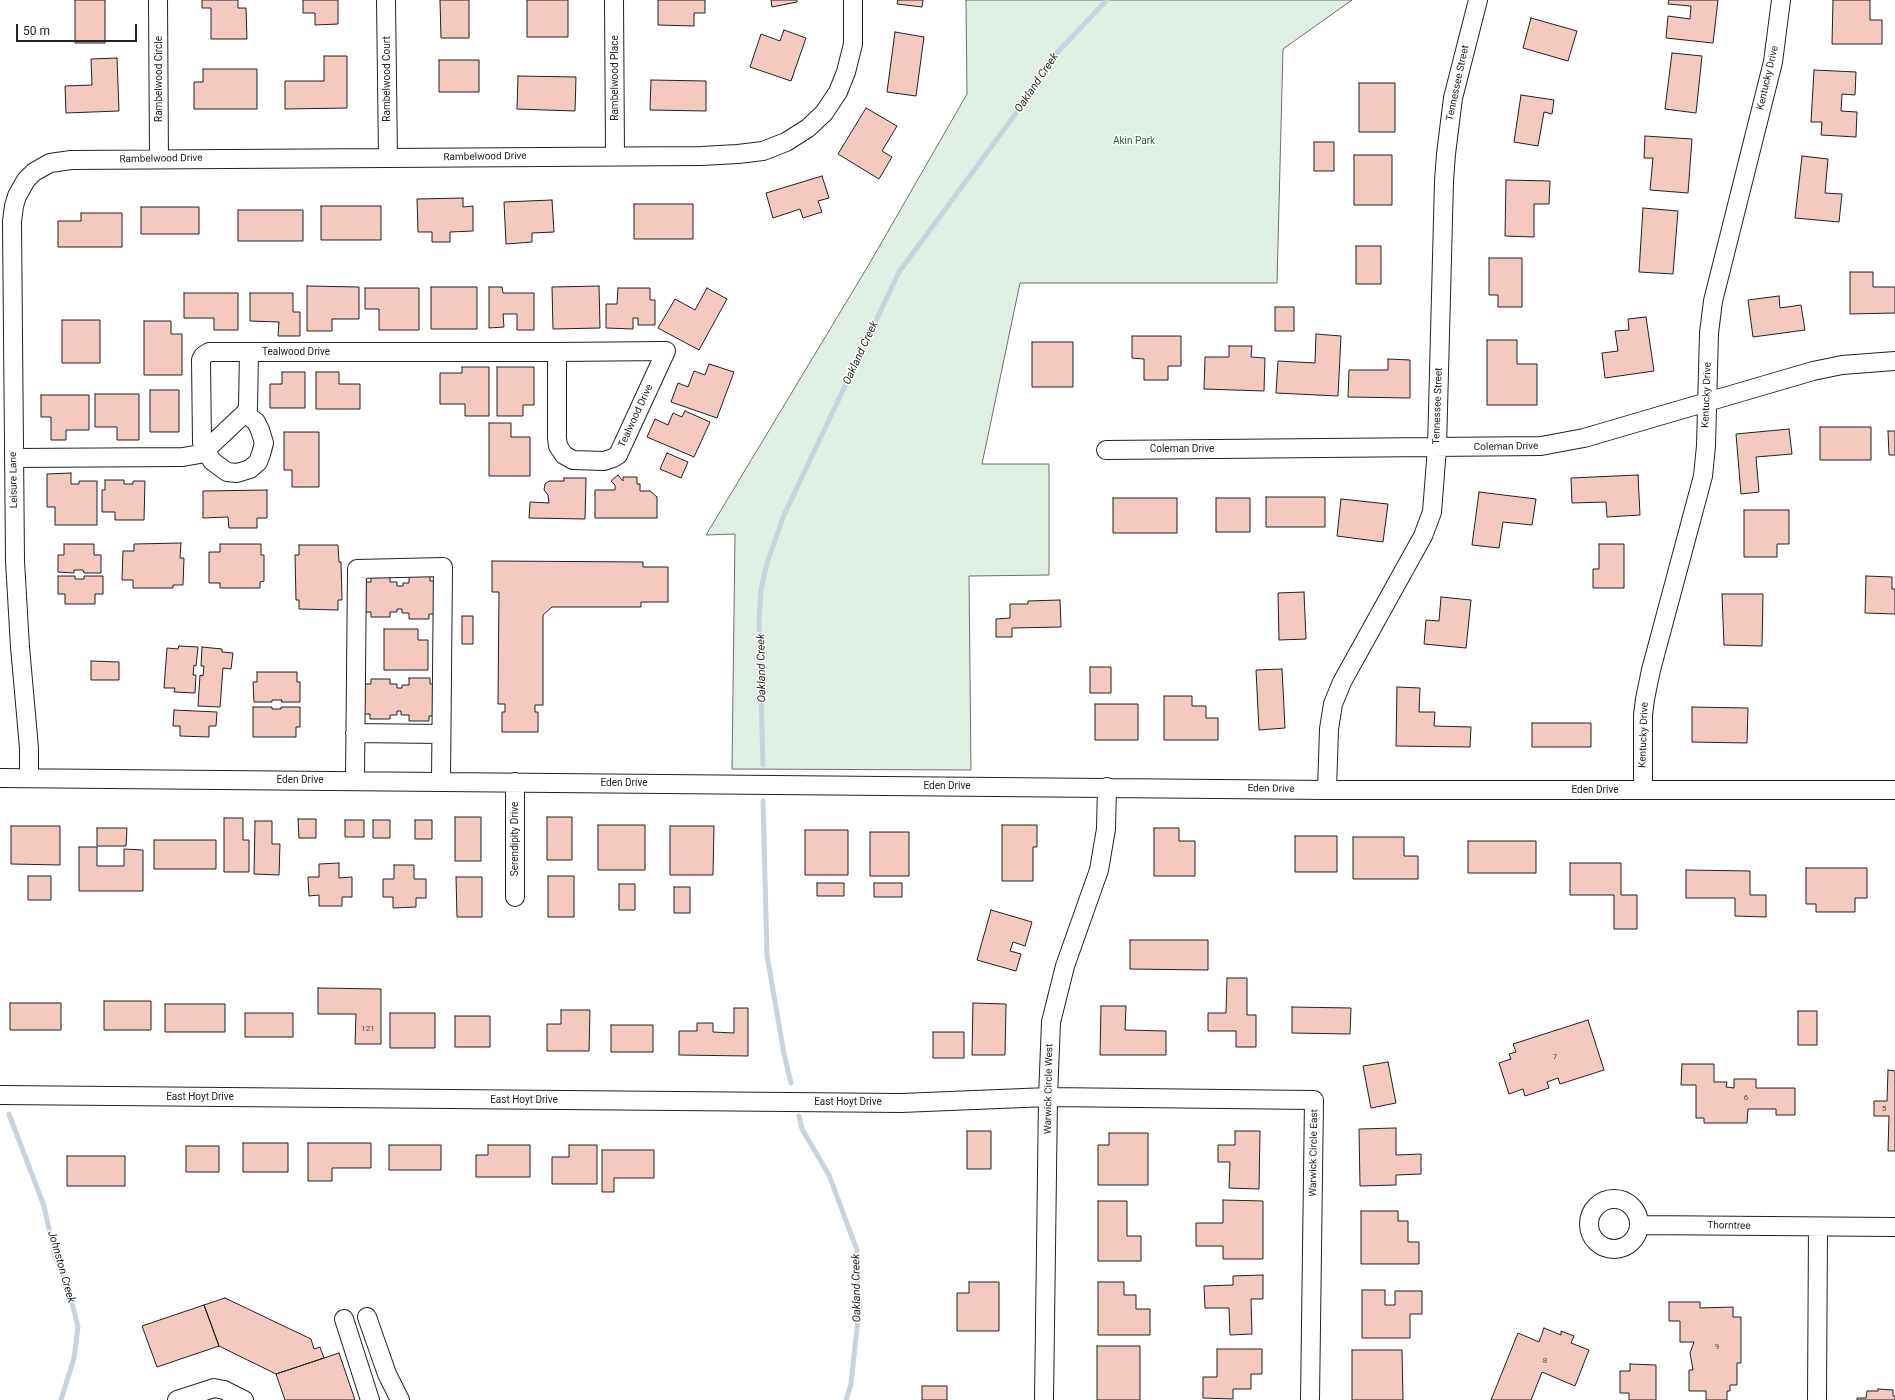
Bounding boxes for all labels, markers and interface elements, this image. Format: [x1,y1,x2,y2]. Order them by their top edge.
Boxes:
scale bar [18,16,139,42]
text: 50 m [23,24,50,38]
street label: Rambelwood Place [609,35,621,121]
street label: Rambelwood Circle [153,36,165,122]
street label: Rambelwood Court [381,36,393,122]
street label: Tennessee Street [1444,44,1472,122]
street label: Kentucky Drive [1755,45,1781,111]
water label: Oakland Creek [1012,51,1062,115]
park label: Akin Park [1113,135,1155,147]
street label: Rambelwood Drive [443,150,527,164]
street label: Rambelwood Drive [119,152,203,166]
water label: Oakland Creek [840,319,882,387]
street label: Tealwood Drive [262,346,330,358]
street label: Kentucky Drive [1700,362,1714,428]
street label: Tennessee Street [1431,367,1445,445]
street label: Tealwood Drive [616,383,656,449]
street label: Coleman Drive [1474,440,1538,454]
street label: Coleman Drive [1150,443,1214,455]
street label: Leisure Lane [8,452,20,508]
water label: Oakland Creek [755,634,769,702]
street label: Kentucky Drive [1637,702,1651,768]
street label: Eden Drive [276,774,324,786]
street label: Eden Drive [600,777,648,789]
street label: Eden Drive [923,780,971,792]
street label: Eden Drive [1247,783,1295,795]
street label: Eden Drive [1571,784,1619,796]
street label: Serendipity Drive [509,802,521,876]
house number: 121 [361,1024,375,1034]
street label: Warwick Circle West [1042,1044,1056,1134]
house number: 7 [1553,1052,1557,1062]
street label: East Hoyt Drive [166,1091,234,1103]
house number: 6 [1744,1093,1748,1103]
street label: East Hoyt Drive [490,1094,558,1106]
street label: East Hoyt Drive [814,1096,882,1108]
house number: 5 [1882,1104,1886,1114]
street label: Warwick Circle East [1307,1109,1321,1197]
street label: Thorntree [1707,1220,1751,1232]
water label: Johnston Creek [44,1229,78,1305]
water label: Oakland Creek [850,1254,864,1322]
house number: 9 [1715,1342,1719,1352]
house number: 8 [1543,1356,1547,1366]

